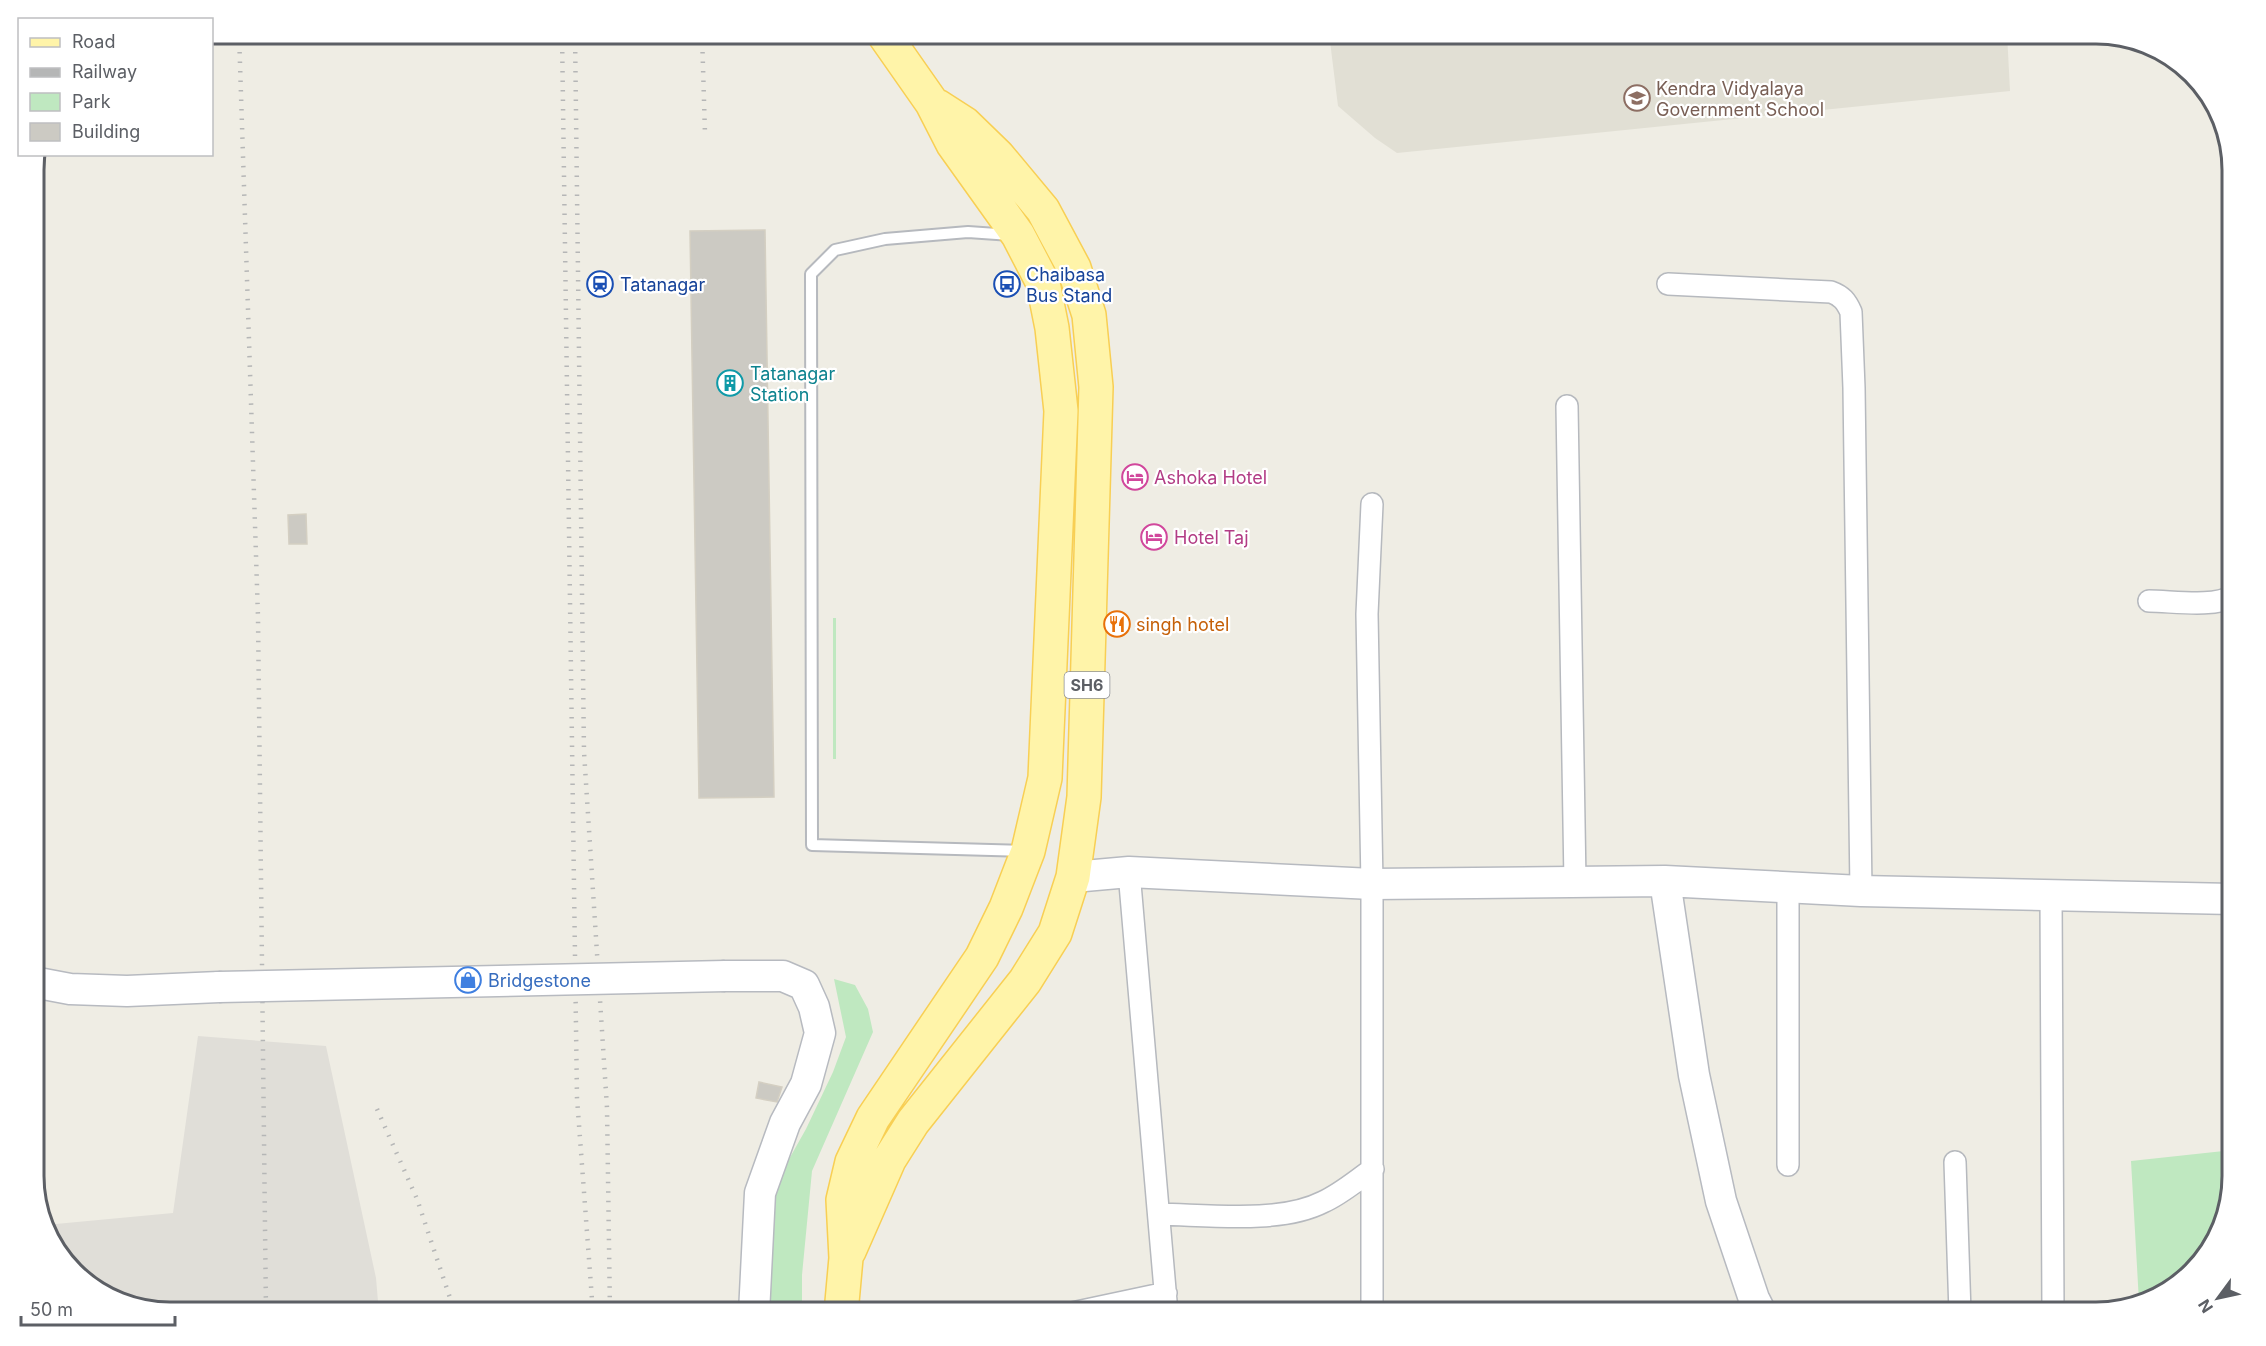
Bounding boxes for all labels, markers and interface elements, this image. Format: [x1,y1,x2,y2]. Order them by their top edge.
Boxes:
legend [18,18,213,156]
text: Road [72,31,115,52]
text: Railway [72,61,137,82]
place label: Kendra Vidyalaya Government School [1656,78,1824,120]
school or university icon: Kendra Vidyalaya Government School [1622,83,1652,113]
text: Park [72,91,111,112]
text: Building [72,121,140,142]
place label: Chaibasa Bus Stand [1026,264,1112,306]
station icon: Tatanagar [585,269,615,299]
bus stop icon: Chaibasa Bus Stand [992,269,1022,299]
place label: Tatanagar [620,274,705,295]
place label: Tatanagar Station [750,363,835,405]
building icon: Tatanagar Station [715,368,745,398]
hotel icon: Ashoka Hotel [1120,462,1150,492]
place label: Ashoka Hotel [1154,467,1267,488]
hotel icon: Hotel Taj [1139,522,1169,552]
place label: Hotel Taj [1174,527,1249,548]
restaurant icon: singh hotel [1102,609,1132,639]
place label: singh hotel [1136,614,1229,635]
road number: SH6 [1064,672,1110,698]
shop icon: Bridgestone [453,965,483,995]
place label: Bridgestone [488,970,591,991]
north arrow [2188,1268,2248,1328]
scale bar [21,1289,176,1327]
text: N [2194,1296,2217,1317]
text: 50 m [30,1299,73,1320]

